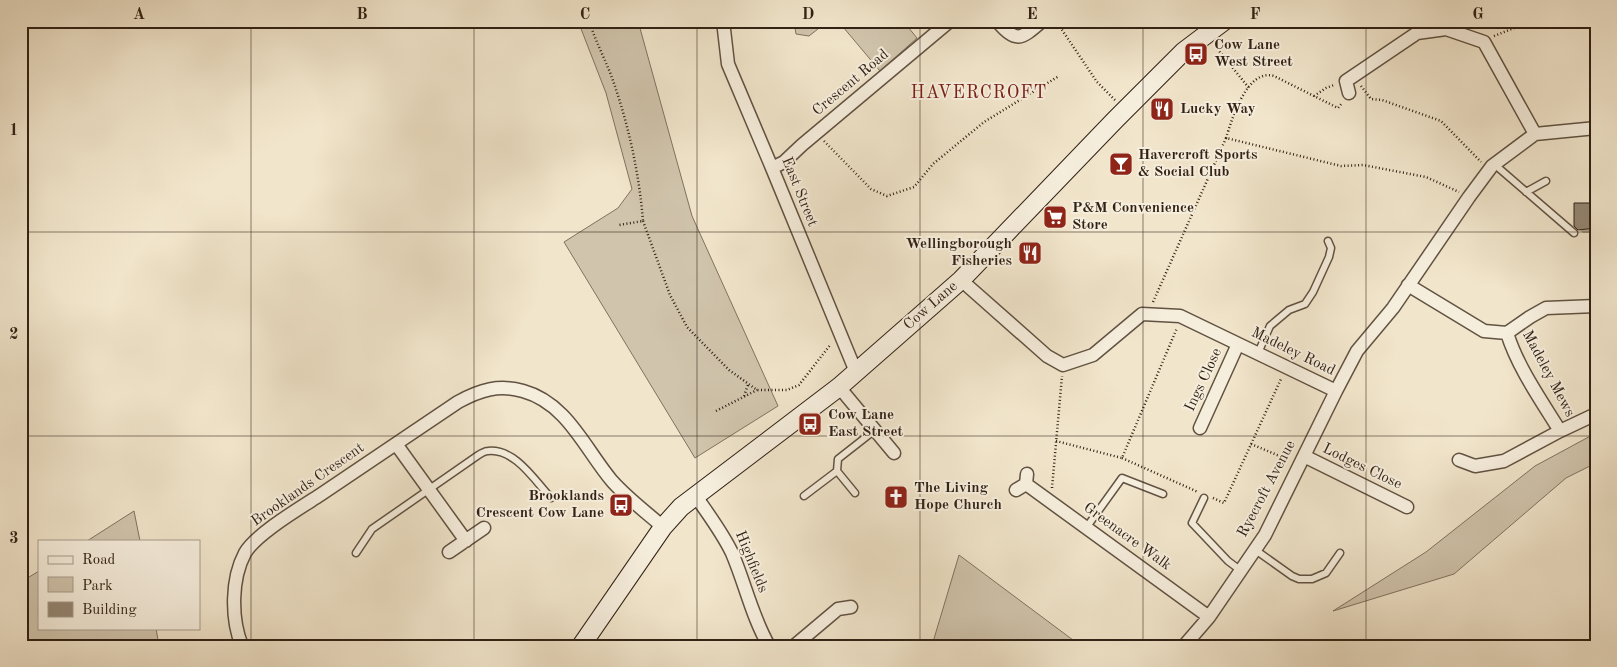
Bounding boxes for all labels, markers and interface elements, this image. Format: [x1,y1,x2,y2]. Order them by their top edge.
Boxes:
text: A [133,7,145,23]
text: B [356,7,368,23]
text: C [580,7,590,23]
text: D [802,7,814,23]
text: E [1026,7,1038,23]
text: F [1250,7,1261,23]
text: G [1472,7,1484,23]
place label: Cow Lane West Street [1214,38,1293,70]
bus stop icon: Cow Lane West Street [1183,41,1209,67]
street label: Crescent Road [810,47,892,119]
district label: HAVERCROFT [911,84,1047,102]
restaurant icon: Lucky Way [1149,96,1175,122]
place label: Lucky Way [1180,102,1256,117]
text: 1 [9,123,19,139]
place label: Havercroft Sports & Social Club [1138,148,1257,180]
bar icon: Havercroft Sports & Social Club [1108,151,1134,177]
street label: East Street [778,155,820,229]
place label: P&M Convenience Store [1072,201,1194,233]
supermarket icon: P&M Convenience Store [1042,204,1068,230]
place label: Wellingborough Fisheries [905,237,1012,269]
restaurant icon: Wellingborough Fisheries [1017,240,1043,266]
street label: Cow Lane [901,279,961,333]
street label: Madeley Road [1249,325,1337,379]
text: 2 [9,327,19,343]
street label: Madeley Mews [1519,328,1577,420]
street label: Ings Close [1183,346,1225,414]
place label: Cow Lane East Street [828,408,904,440]
bus stop icon: Cow Lane East Street [797,411,823,437]
street label: Ryecroft Avenue [1235,438,1299,540]
street label: Brooklands Crescent [249,441,367,529]
street label: Lodges Close [1320,441,1404,493]
place label: The Living Hope Church [914,481,1002,513]
church icon: The Living Hope Church [883,484,909,510]
place label: Brooklands Crescent Cow Lane [476,489,604,521]
bus stop icon: Brooklands Crescent Cow Lane [608,492,634,518]
street label: Greenacre Walk [1080,500,1174,574]
street label: Highfields [732,529,770,595]
text: 3 [9,531,19,547]
legend [38,540,200,630]
text: Road [82,553,116,568]
text: Park [82,579,113,594]
text: Building [82,603,137,618]

